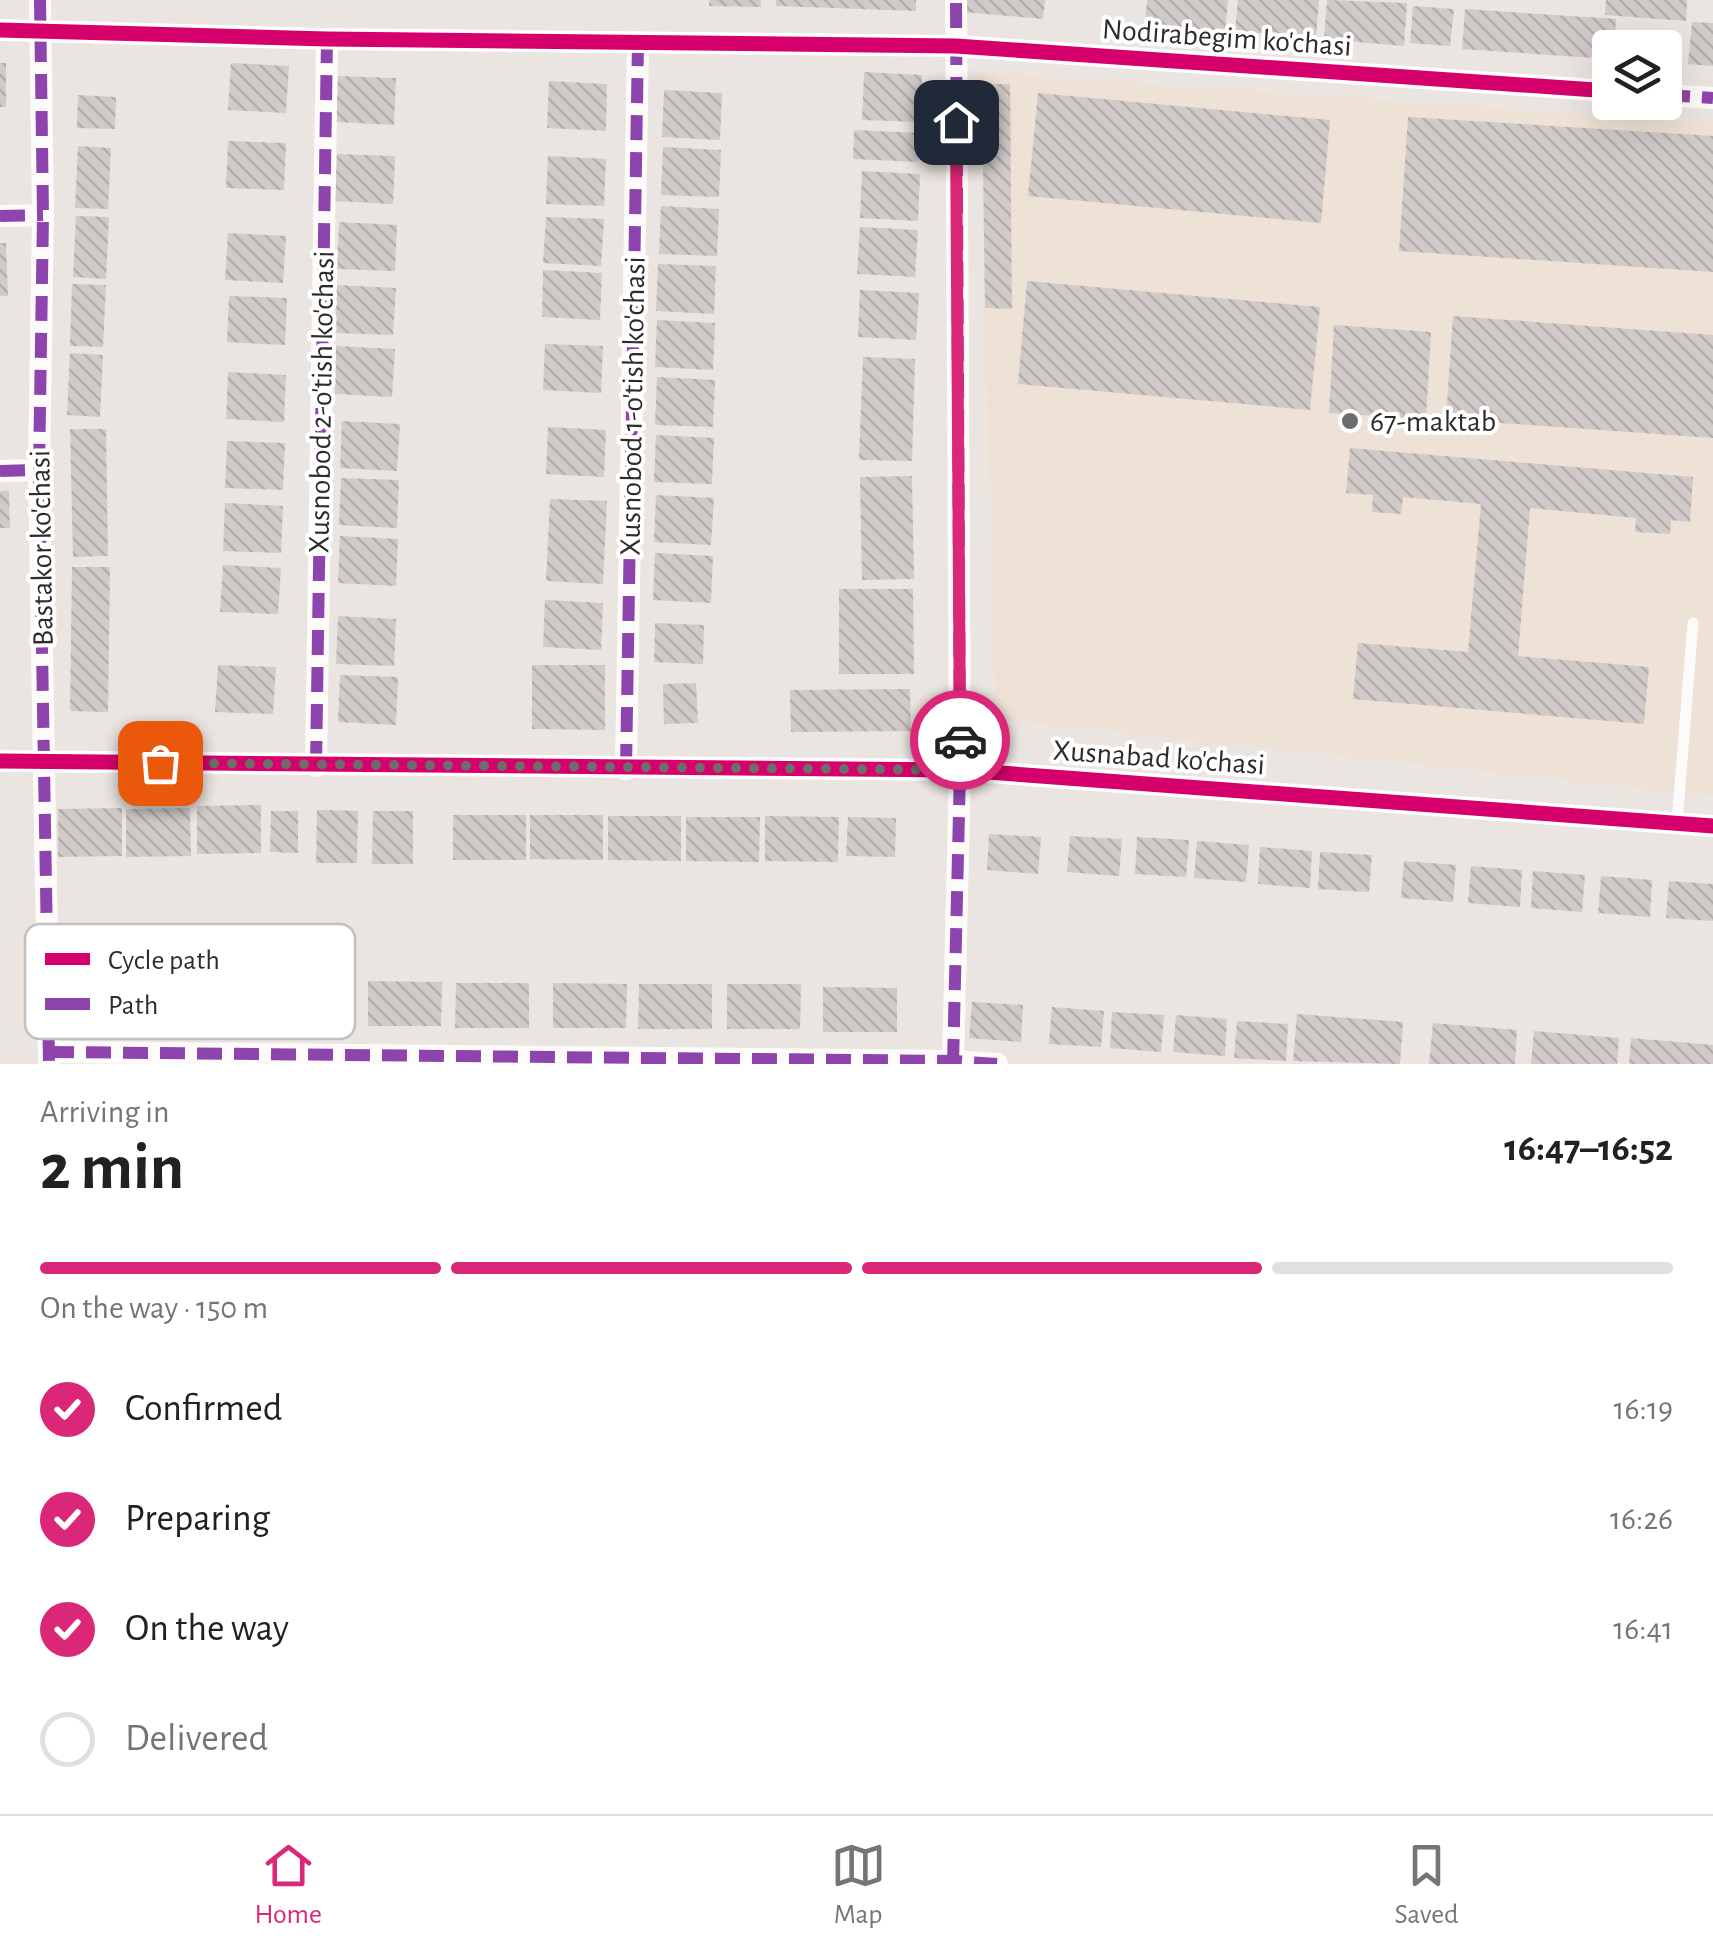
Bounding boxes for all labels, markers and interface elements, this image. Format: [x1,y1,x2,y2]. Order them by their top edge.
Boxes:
street label: Nodirabegim ko'chasi [1101,14,1353,62]
map controls [1592,30,1682,120]
button: layers [1592,30,1682,120]
pin [914,80,999,165]
icon: home [929,95,984,150]
street label: Xusnobod 2-o'tish ko'chasi [304,250,340,554]
street label: Xusnobod 1-o'tish ko'chasi [615,256,651,556]
place label: 67-maktab [1370,407,1496,437]
marker: 67-maktab [1339,410,1361,432]
street label: Bastakor ko'chasi [25,450,59,646]
courier [910,690,1010,790]
icon: car [933,713,988,768]
pin [118,721,203,806]
icon: bag [133,736,188,791]
street label: Xusnabad ko'chasi [1052,736,1266,780]
legend [25,924,355,1039]
text: Cycle path [108,947,220,975]
text: Path [108,992,158,1020]
text: Arriving in [40,1096,169,1128]
text: 16:47–16:52 [1504,1130,1673,1168]
text: 2 min [40,1136,184,1201]
text: On the way · 150 m [40,1292,268,1324]
icon: check [40,1382,95,1437]
text: Confirmed [125,1390,282,1428]
text: 16:19 [1614,1393,1673,1425]
icon: check [40,1492,95,1547]
text: Preparing [125,1500,270,1538]
text: 16:26 [1610,1503,1673,1535]
icon: check [40,1602,95,1657]
text: On the way [125,1610,289,1648]
text: 16:41 [1613,1613,1673,1645]
text: Delivered [125,1720,268,1758]
tab: Home [254,1838,322,1932]
tab: Map [831,1838,886,1932]
tab: Saved [1394,1838,1459,1932]

